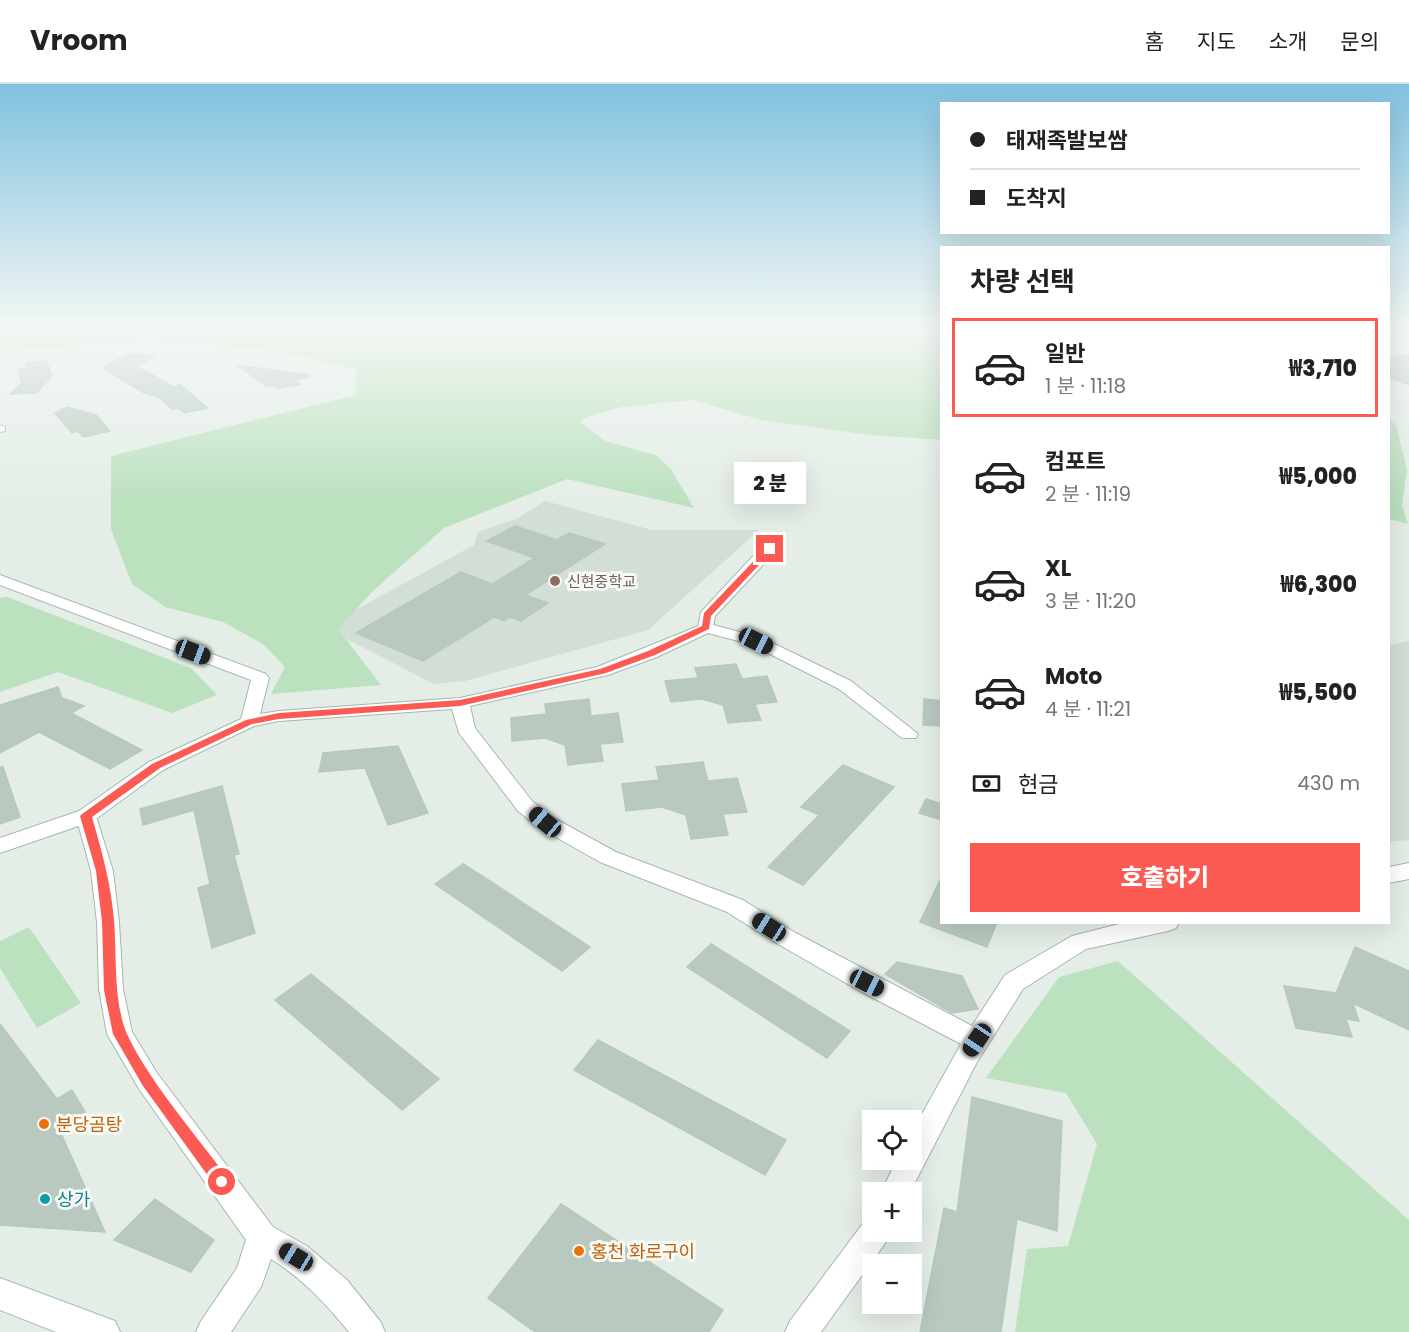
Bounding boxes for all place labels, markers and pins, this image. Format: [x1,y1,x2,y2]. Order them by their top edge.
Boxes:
place label: 신현중학교 [567,571,636,592]
marker: 신현중학교 [548,574,562,588]
place label: 분당곰탕 [56,1112,122,1137]
marker: 분당곰탕 [37,1117,51,1131]
place label: 상가 [57,1187,91,1212]
marker: 상가 [38,1192,52,1206]
place label: 홍천 화로구이 [591,1239,695,1264]
marker: 홍천 화로구이 [572,1244,586,1258]

